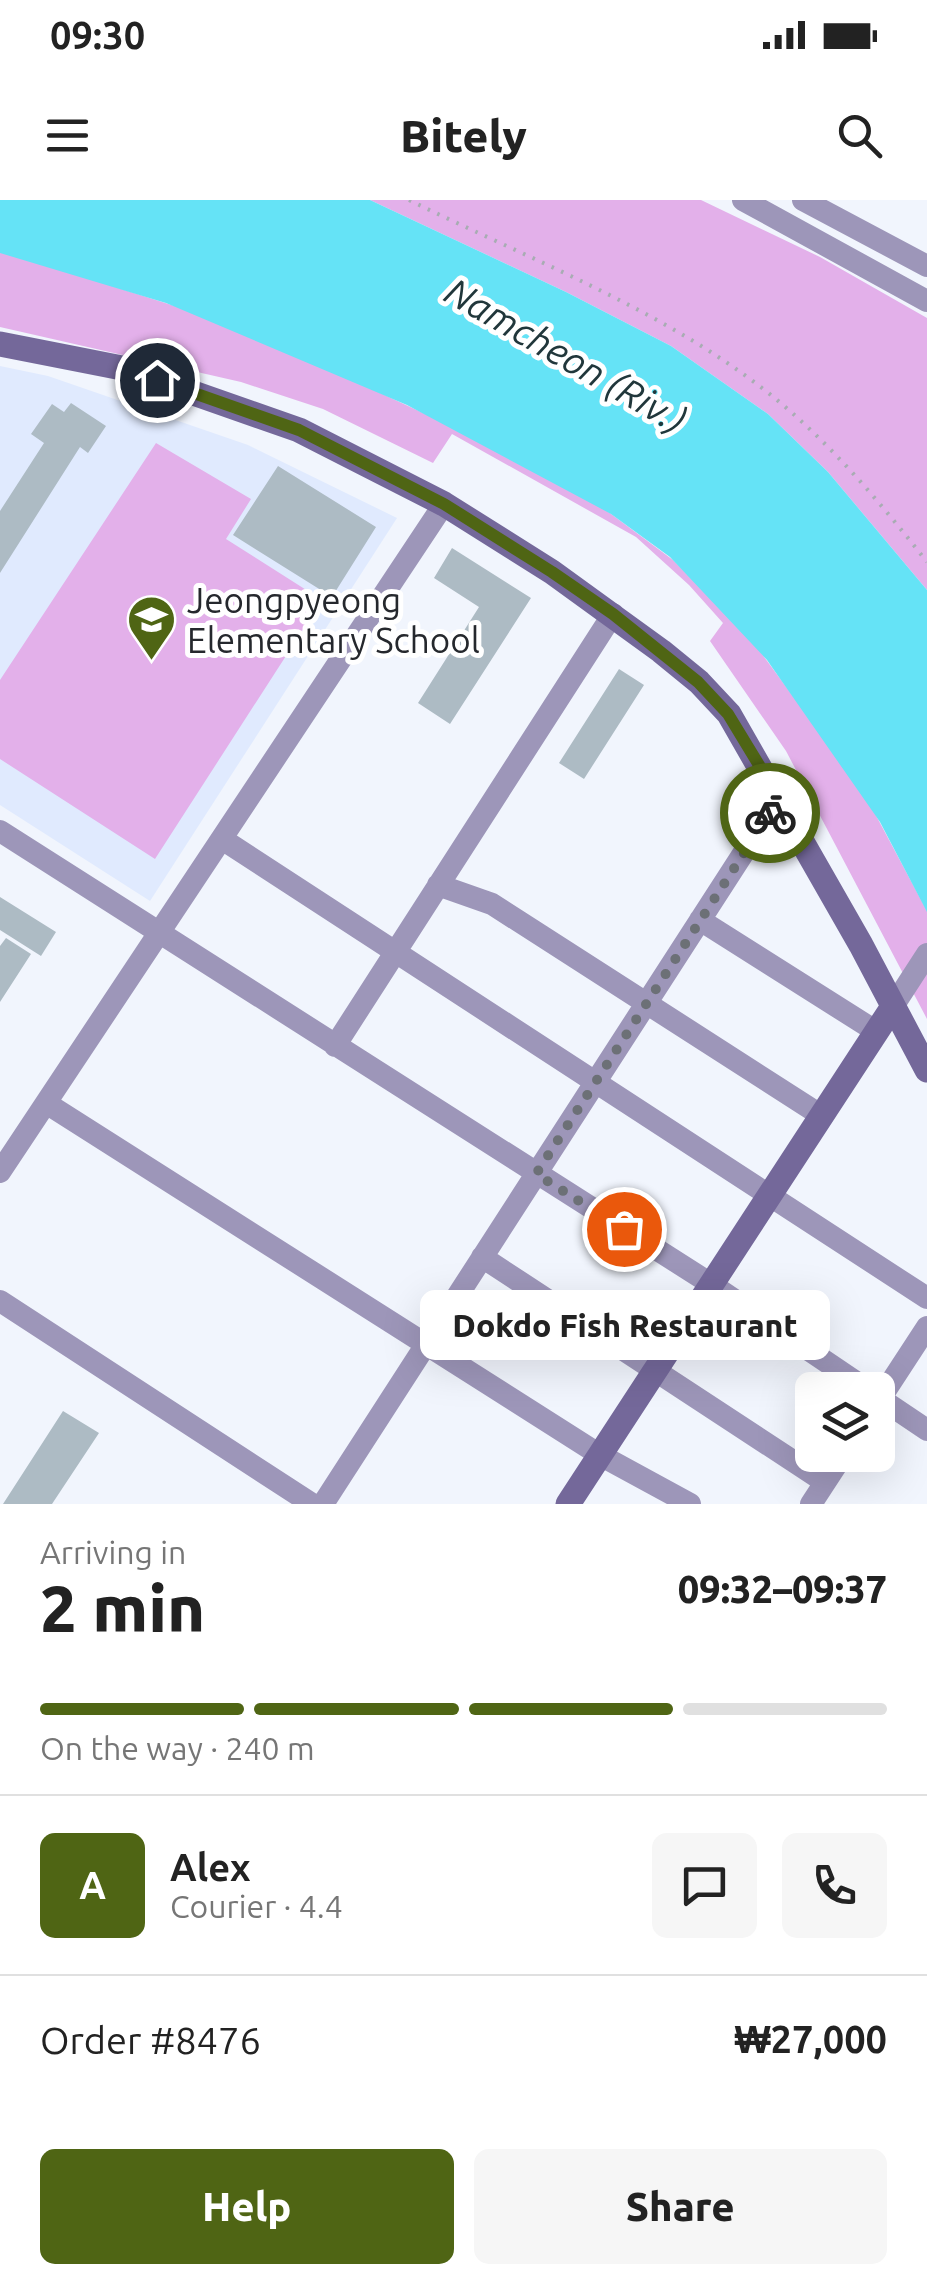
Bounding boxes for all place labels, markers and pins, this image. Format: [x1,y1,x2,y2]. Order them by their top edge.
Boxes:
pin [115,338,200,423]
place label: Jeongpyeong Elementary School [187,580,480,660]
school or university icon: Jeongpyeong Elementary School [126,594,178,662]
pin [582,1187,667,1272]
callout: Dokdo Fish Restaurant [419,1289,829,1359]

